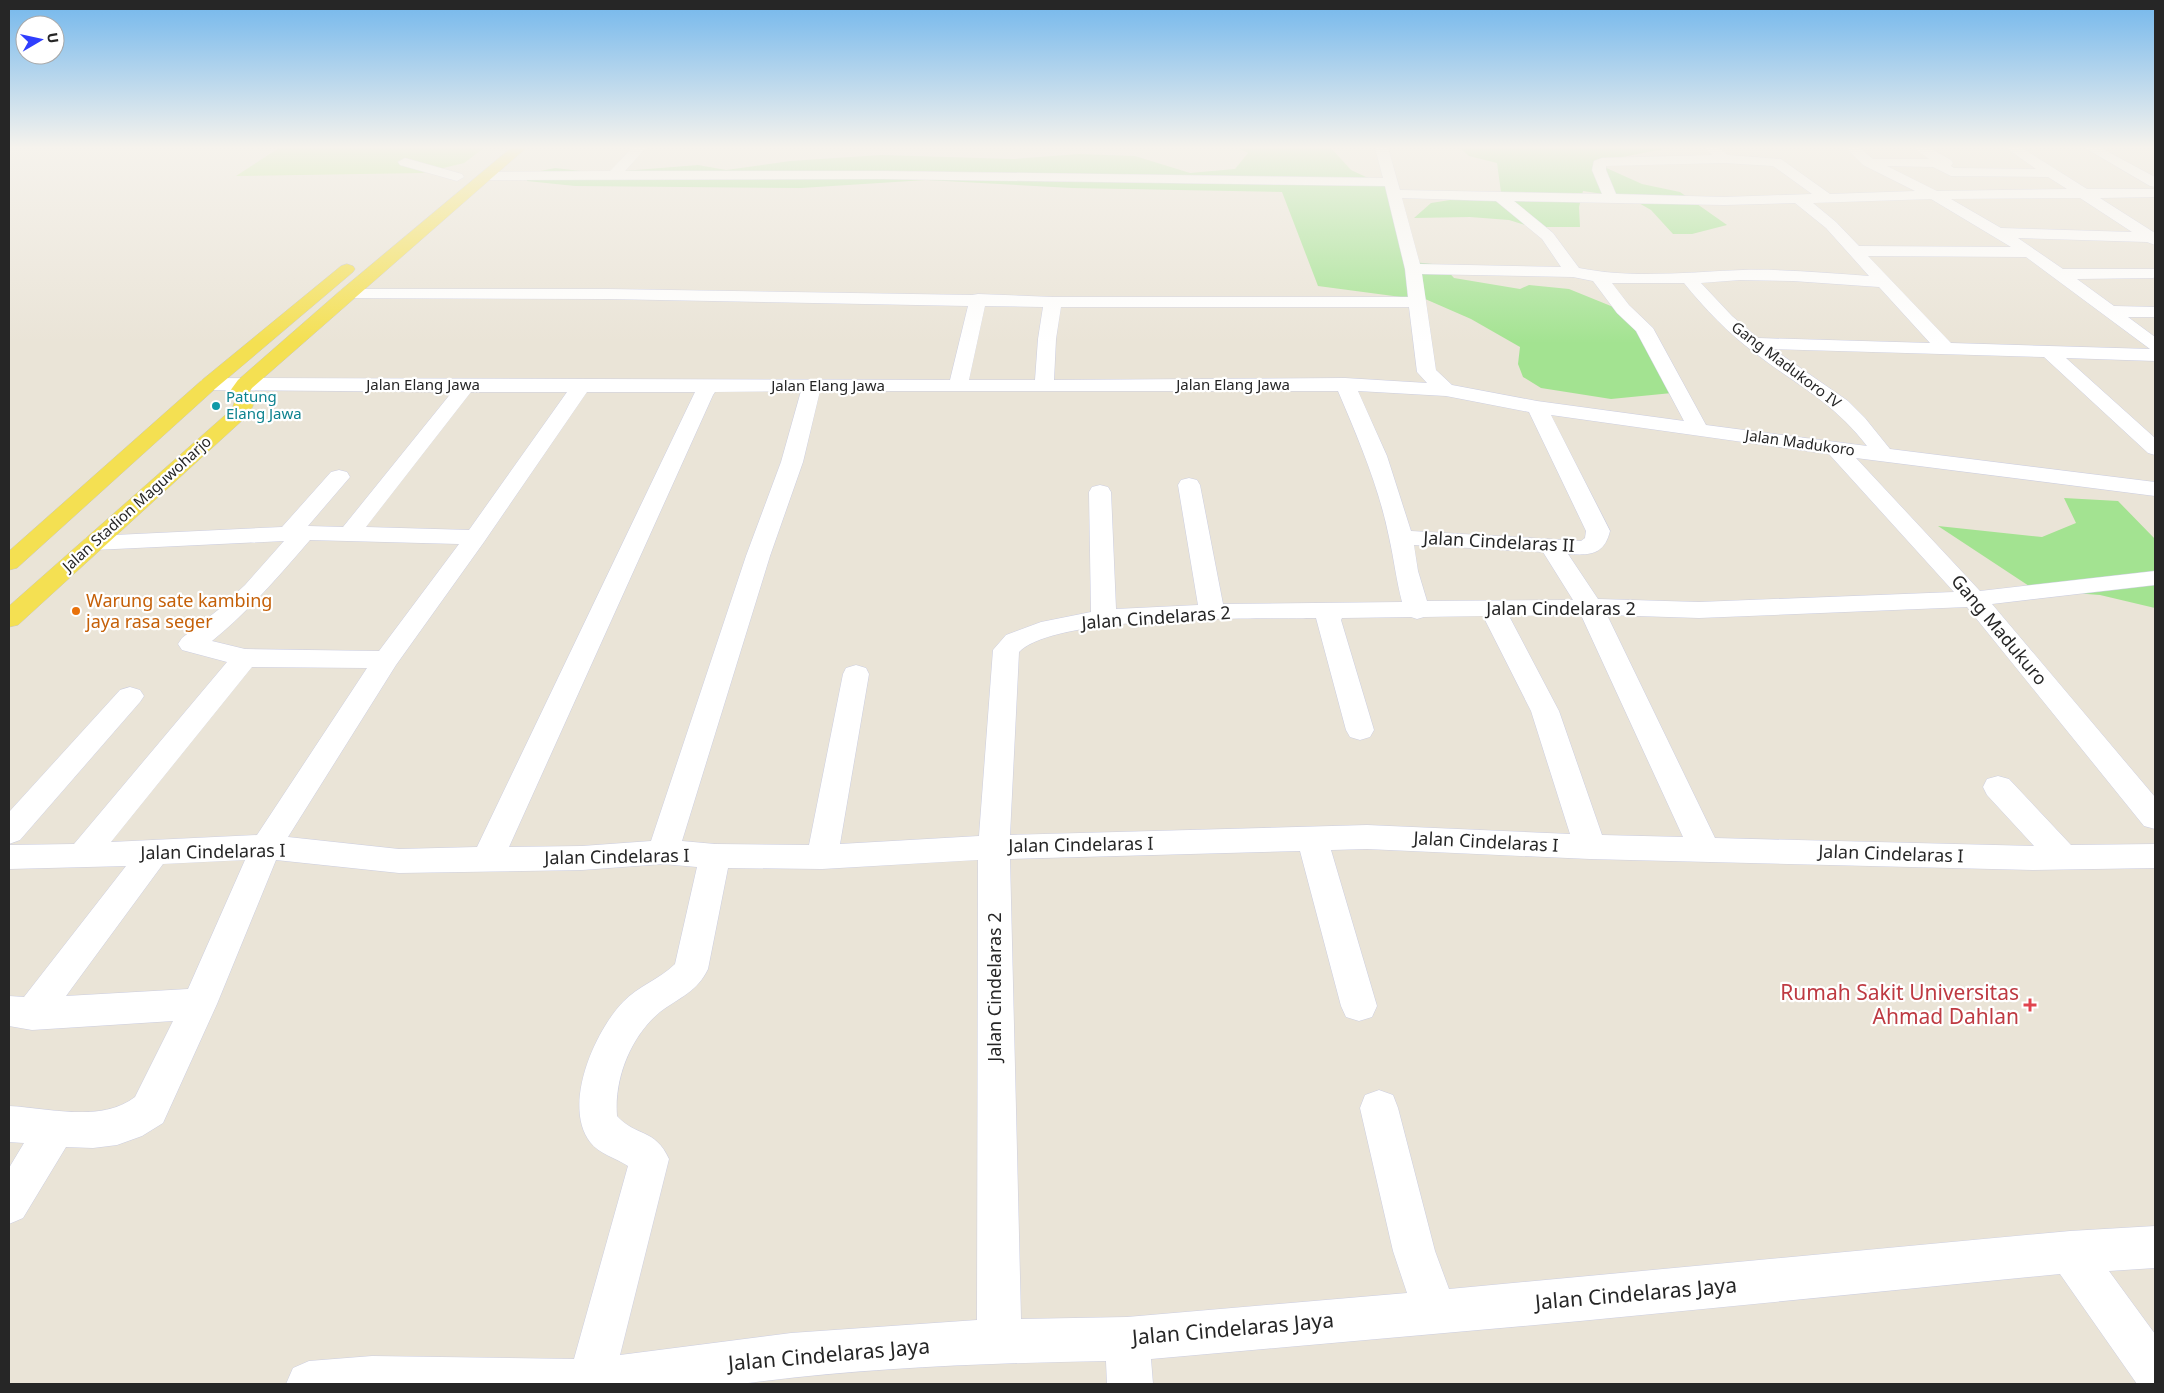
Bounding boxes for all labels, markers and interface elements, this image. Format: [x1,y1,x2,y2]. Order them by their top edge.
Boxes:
north arrow [15,15,65,65]
text: U [43,31,64,45]
street label: Gang Madukoro IV [1728,316,1845,412]
street label: Jalan Elang Jawa [364,374,480,394]
street label: Jalan Elang Jawa [1174,374,1290,394]
street label: Jalan Elang Jawa [769,375,885,395]
place label: Patung Elang Jawa [226,386,302,423]
marker: Patung Elang Jawa [210,400,222,412]
street label: Jalan Madukoro [1742,424,1856,460]
street label: Jalan Stadion Maguwoharjo [56,431,215,577]
street label: Jalan Cindelaras II [1421,525,1575,557]
street label: Gang Madukuro [1946,569,2053,690]
place label: Warung sate kambing jaya rasa seger [85,588,272,633]
street label: Jalan Cindelaras 2 [1484,596,1636,620]
street label: Jalan Cindelaras 2 [1079,600,1231,634]
marker: Warung sate kambing jaya rasa seger [70,605,82,617]
street label: Jalan Cindelaras I [1411,825,1559,857]
street label: Jalan Cindelaras I [1006,831,1154,857]
street label: Jalan Cindelaras I [138,838,286,864]
street label: Jalan Cindelaras I [1816,838,1964,868]
street label: Jalan Cindelaras I [542,843,690,869]
street label: Jalan Cindelaras 2 [982,912,1006,1064]
place label: Rumah Sakit Universitas Ahmad Dahlan [1780,978,2019,1030]
marker: Rumah Sakit Universitas Ahmad Dahlan [2023,998,2037,1012]
street label: Jalan Cindelaras Jaya [1532,1270,1738,1316]
street label: Jalan Cindelaras Jaya [1129,1305,1335,1351]
street label: Jalan Cindelaras Jaya [725,1331,931,1377]

